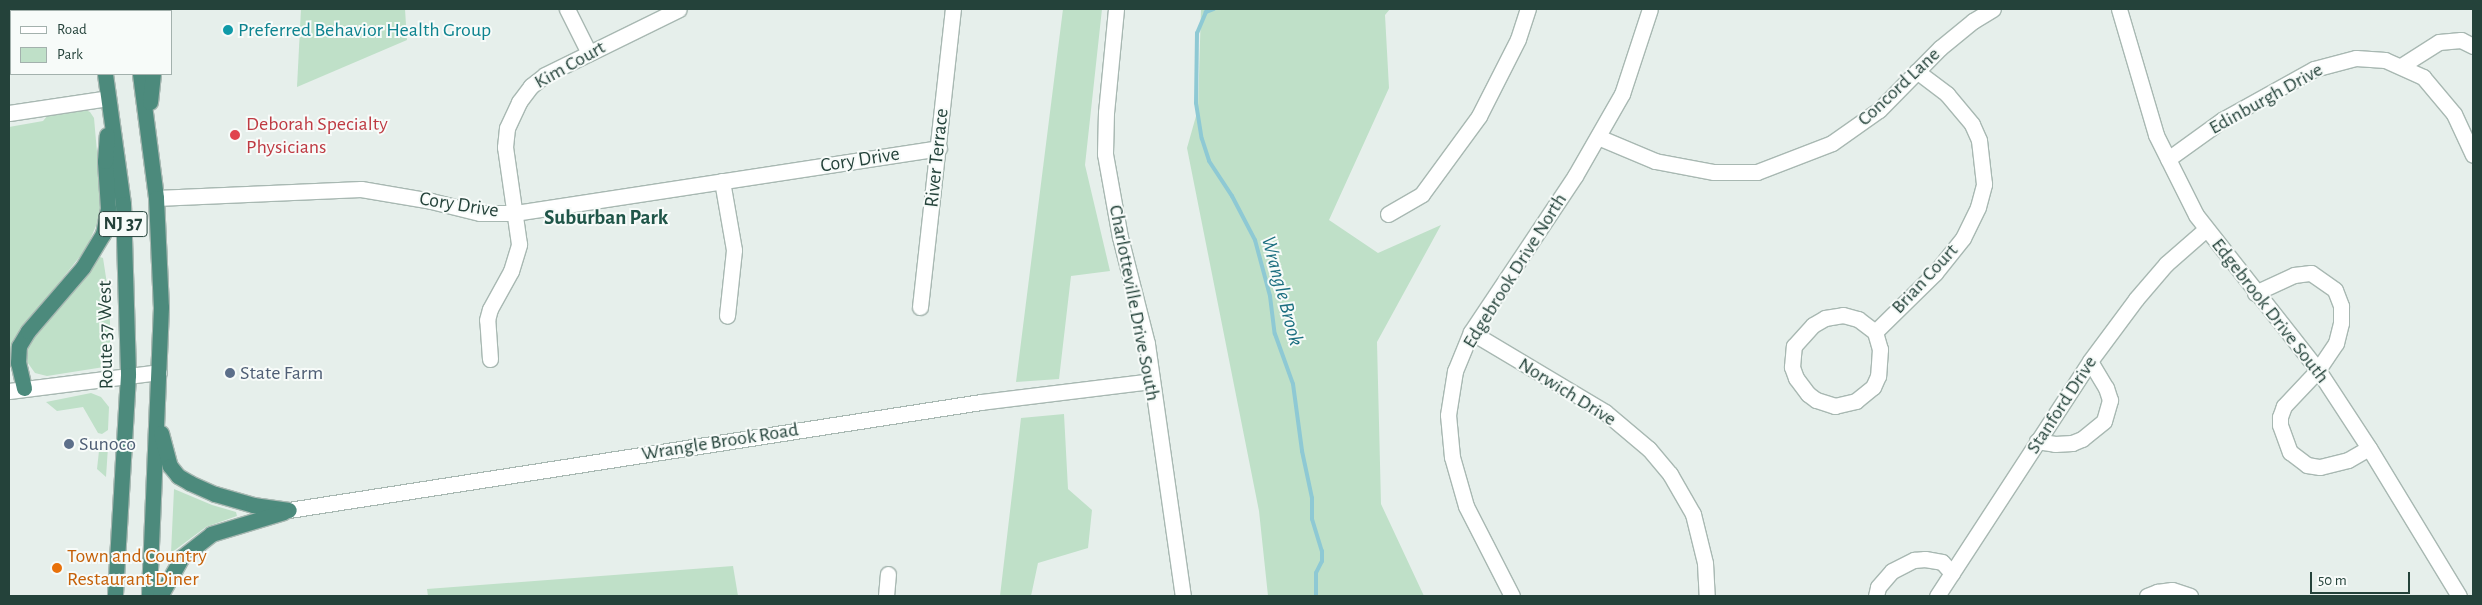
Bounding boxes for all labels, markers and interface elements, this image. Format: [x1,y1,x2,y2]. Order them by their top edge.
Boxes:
legend [10,10,172,75]
place label: Preferred Behavior Health Group [238,18,491,42]
text: Road [57,22,87,37]
marker: Preferred Behavior Health Group [222,24,234,36]
street label: Kim Court [530,36,610,94]
street label: Concord Lane [1853,43,1945,131]
text: Park [57,47,83,62]
street label: Edinburgh Drive [2205,58,2327,140]
street label: River Terrace [920,107,954,209]
place label: Deborah Specialty Physicians [246,112,388,159]
marker: Deborah Specialty Physicians [228,128,242,142]
street label: Cory Drive [819,142,901,178]
street label: Cory Drive [418,187,500,223]
street label: Edgebrook Drive North [1458,189,1572,353]
street label: Charlotteville Drive South [1103,203,1165,403]
district label: Suburban Park [544,205,668,231]
road number: NJ 37 [98,208,148,240]
water label: Wrangle Brook [1255,233,1309,349]
street label: Edgebrook Drive South [2206,234,2334,388]
street label: Brian Court [1887,239,1963,319]
street label: Route 37 West [93,280,119,390]
street label: Stanford Drive [2021,351,2103,459]
street label: Norwich Drive [1514,352,1620,432]
place label: State Farm [240,361,323,385]
marker: State Farm [224,367,236,379]
street label: Wrangle Brook Road [640,418,800,466]
place label: Sunoco [79,432,136,456]
marker: Sunoco [63,438,75,450]
place label: Town and Country Restaurant Diner [67,544,207,591]
marker: Town and Country Restaurant Diner [51,562,63,574]
scale bar [2312,562,2412,594]
text: 50 m [2318,573,2347,588]

